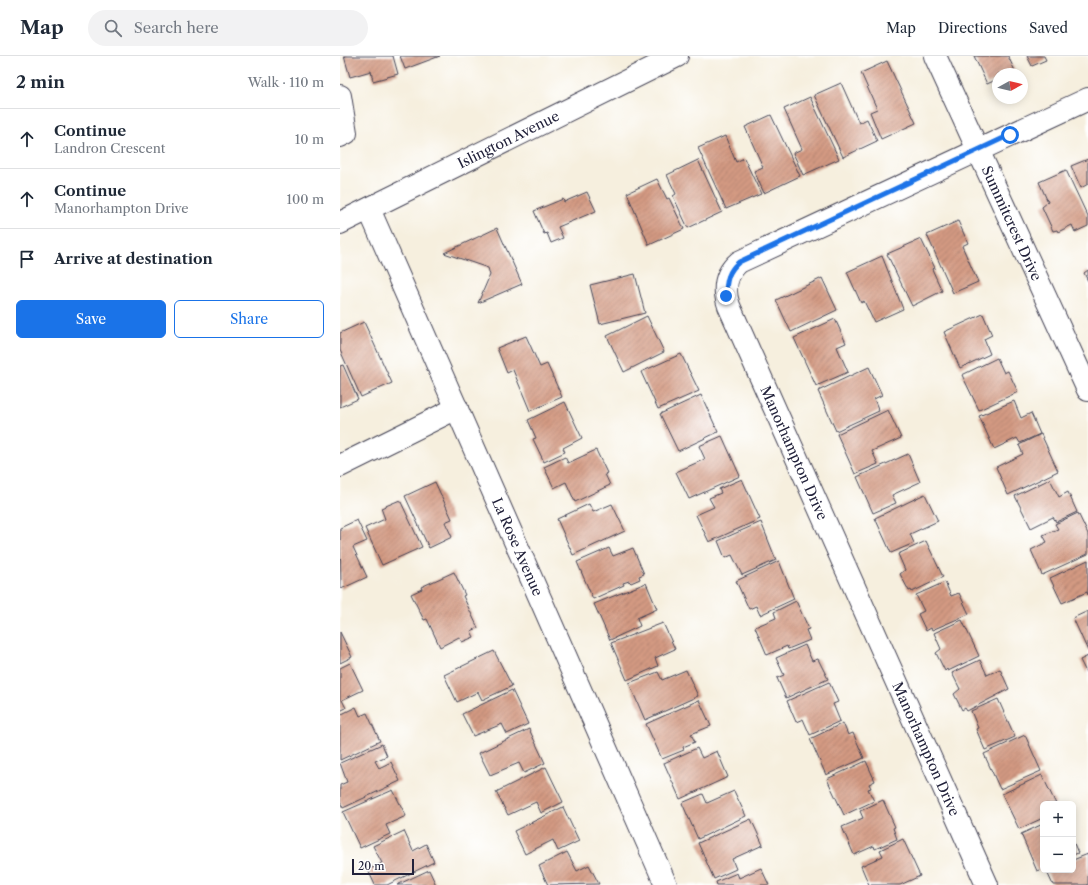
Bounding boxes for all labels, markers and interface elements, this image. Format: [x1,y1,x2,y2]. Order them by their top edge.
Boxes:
search box [88,10,368,46]
text: Map [20,16,64,39]
icon: search [102,17,124,39]
text: Search here [134,18,219,37]
text: Map [886,19,916,37]
text: Directions [938,19,1007,37]
text: Saved [1029,19,1068,37]
north arrow [992,68,1028,104]
text: 2 min [16,72,65,92]
text: Walk · 110 m [248,74,324,90]
street label: Islington Avenue [455,107,562,172]
text: Continue [54,121,126,140]
route start [1001,126,1019,144]
icon: ahead [16,128,38,150]
text: 10 m [295,131,324,147]
text: Landron Crescent [54,140,165,156]
street label: Summitcrest Drive [978,163,1046,284]
text: Continue [54,181,126,200]
icon: ahead [16,188,38,210]
text: 100 m [286,191,324,207]
text: Manorhampton Drive [54,200,189,216]
icon: arrive [16,248,38,270]
text: Arrive at destination [54,249,213,268]
route end [717,287,735,305]
button: Save [16,300,166,338]
button: Share [174,300,324,338]
street label: Manorhampton Drive [756,383,832,523]
street label: La Rose Avenue [488,495,547,599]
street label: Manorhampton Drive [888,679,964,819]
map controls [1040,801,1076,873]
button: + [1040,801,1076,837]
button: − [1040,837,1076,873]
scale bar [352,857,414,876]
text: 20 m [358,859,384,873]

